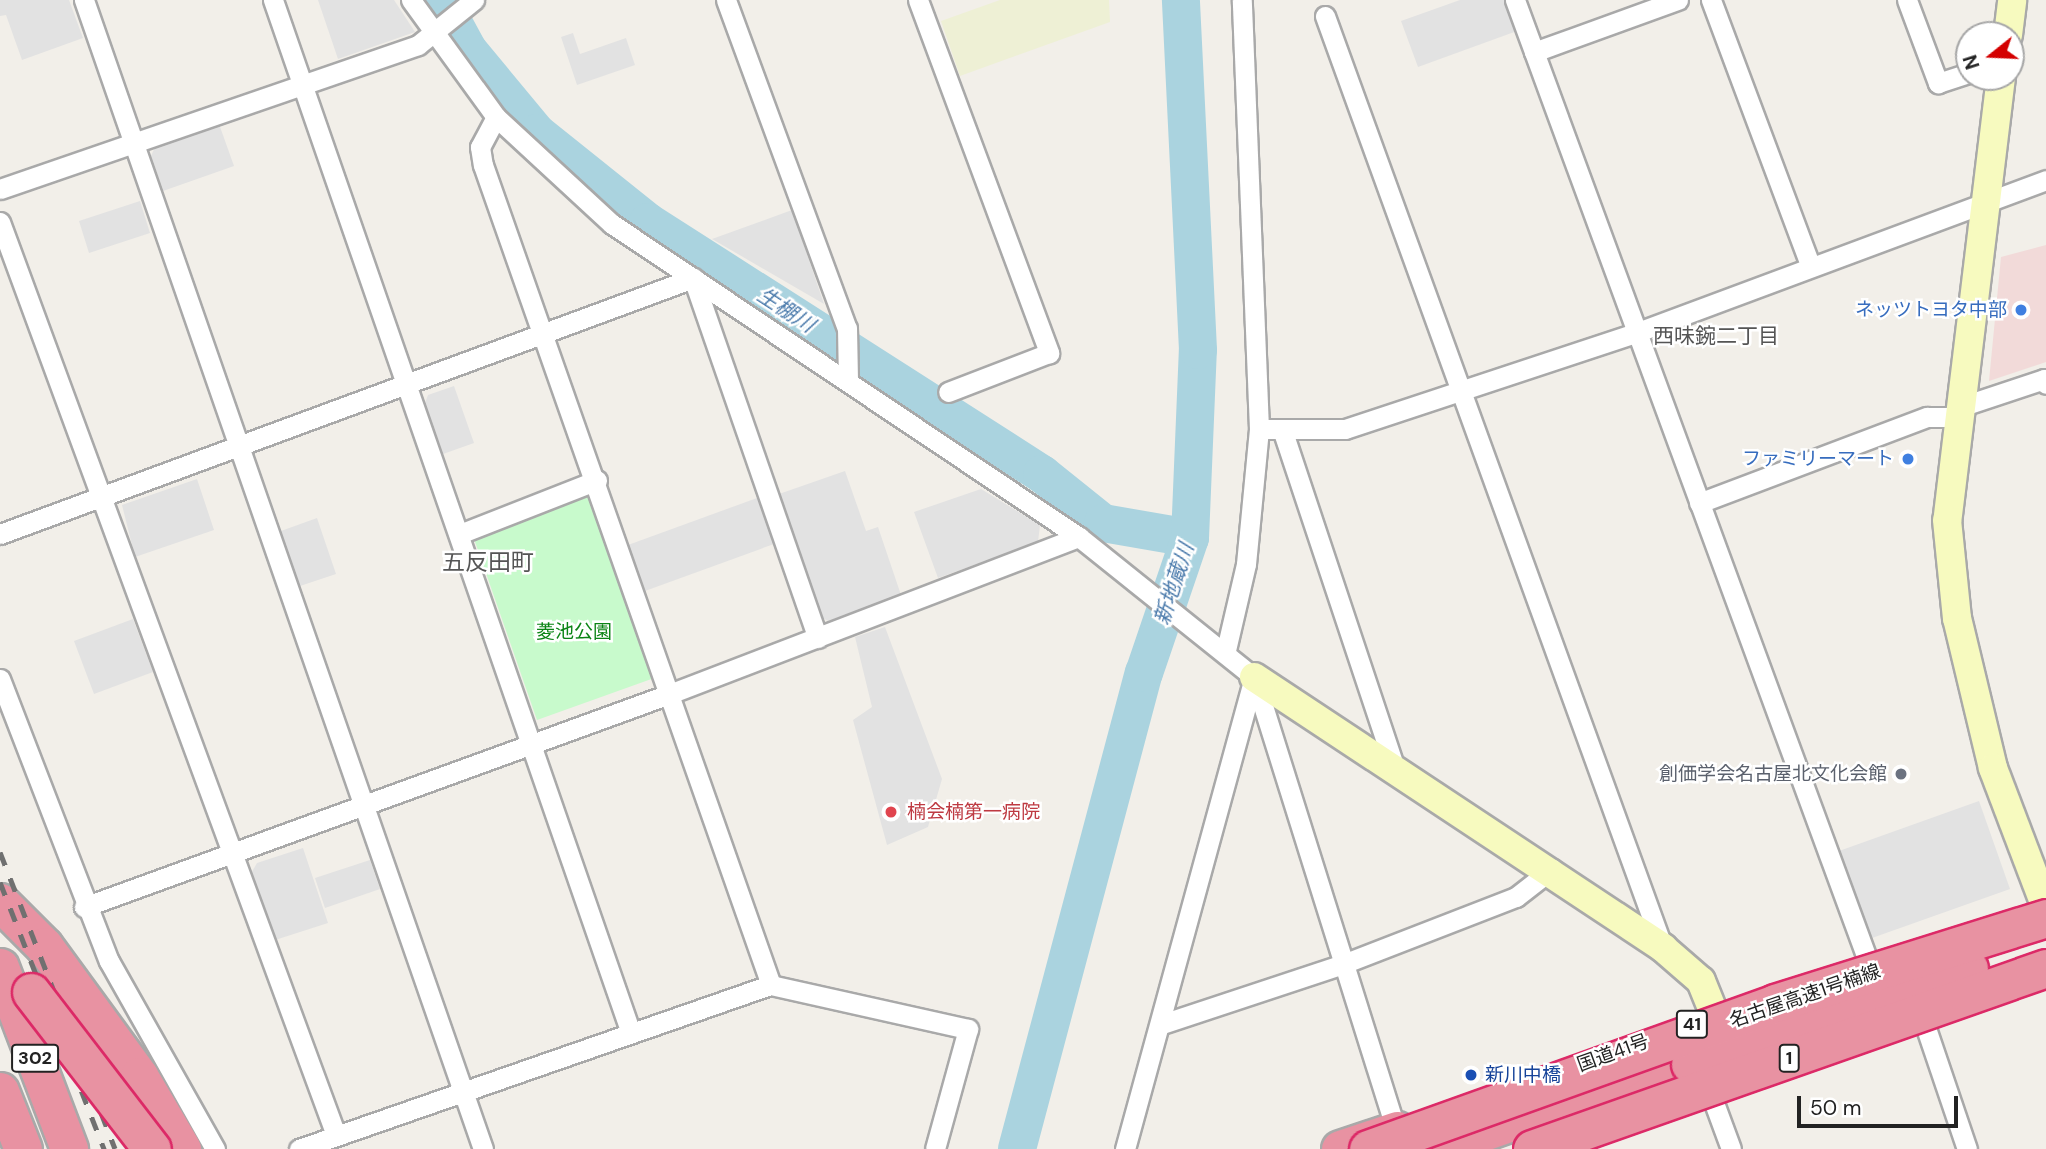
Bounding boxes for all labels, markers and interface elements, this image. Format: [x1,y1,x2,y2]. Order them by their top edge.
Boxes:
north arrow [1955,21,2025,91]
text: N [1957,52,1985,72]
water label: 生棚川 [753,282,819,338]
place label: ネッツトヨタ中部 [1855,299,2007,321]
marker: ネッツトヨタ中部 [2013,302,2029,318]
district label: 西味鋺二丁目 [1653,323,1779,349]
place label: ファミリーマート [1742,448,1894,470]
marker: ファミリーマート [1900,451,1916,467]
water label: 新地蔵川 [1149,540,1199,628]
district label: 五反田町 [442,548,534,576]
park label: 菱池公園 [536,621,612,643]
place label: 創価学会名古屋北文化会館 [1659,763,1887,785]
marker: 創価学会名古屋北文化会館 [1893,766,1909,782]
place label: 楠会楠第一病院 [907,801,1040,823]
marker: 楠会楠第一病院 [881,802,901,822]
street label: 名古屋高速1号楠線 [1727,960,1883,1032]
road number: 41 [1674,1009,1710,1038]
street label: 国道41号 [1574,1030,1652,1076]
road number: 302 [10,1044,60,1072]
road number: 1 [1778,1044,1800,1072]
place label: 新川中橋 [1485,1064,1561,1086]
marker: 新川中橋 [1463,1067,1479,1083]
scale bar [1801,1082,1962,1126]
text: 50 m [1810,1094,1861,1122]

